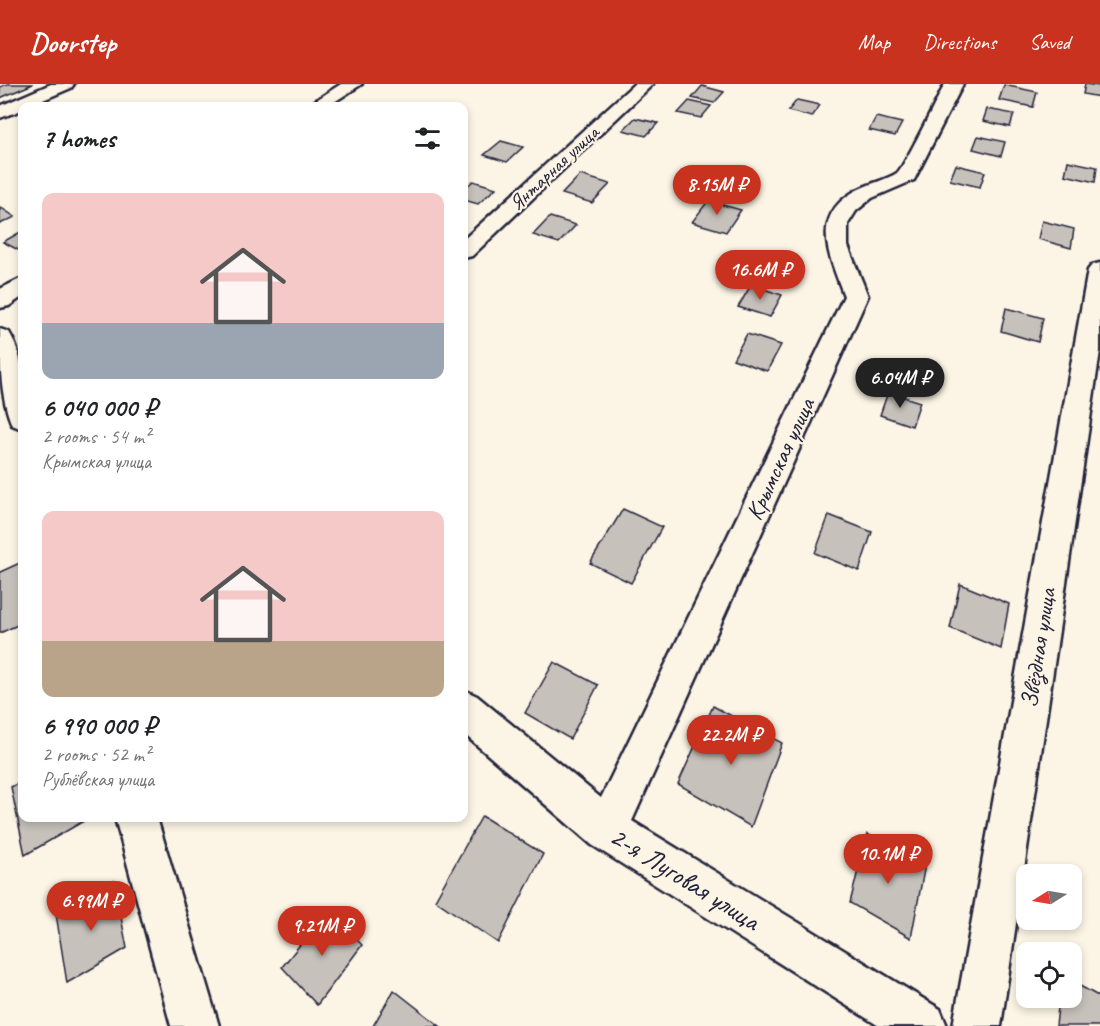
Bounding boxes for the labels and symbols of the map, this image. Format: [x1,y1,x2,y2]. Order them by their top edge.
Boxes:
street label: Янтарная улица [504,119,605,216]
pin: 8.15M ₽ [662,165,772,216]
pin: 16.6M ₽ [705,250,815,301]
pin: 6.04M ₽ [845,358,955,409]
street label: Крымская улица [739,392,822,525]
street label: Звёздная улица [1014,585,1063,710]
pin: 22.2M ₽ [676,715,786,766]
street label: 2-я Луговая улица [603,818,768,939]
pin: 10.1M ₽ [833,834,943,885]
north arrow [1016,864,1082,930]
pin: 6.99M ₽ [36,881,146,932]
pin: 9.21M ₽ [267,906,377,957]

